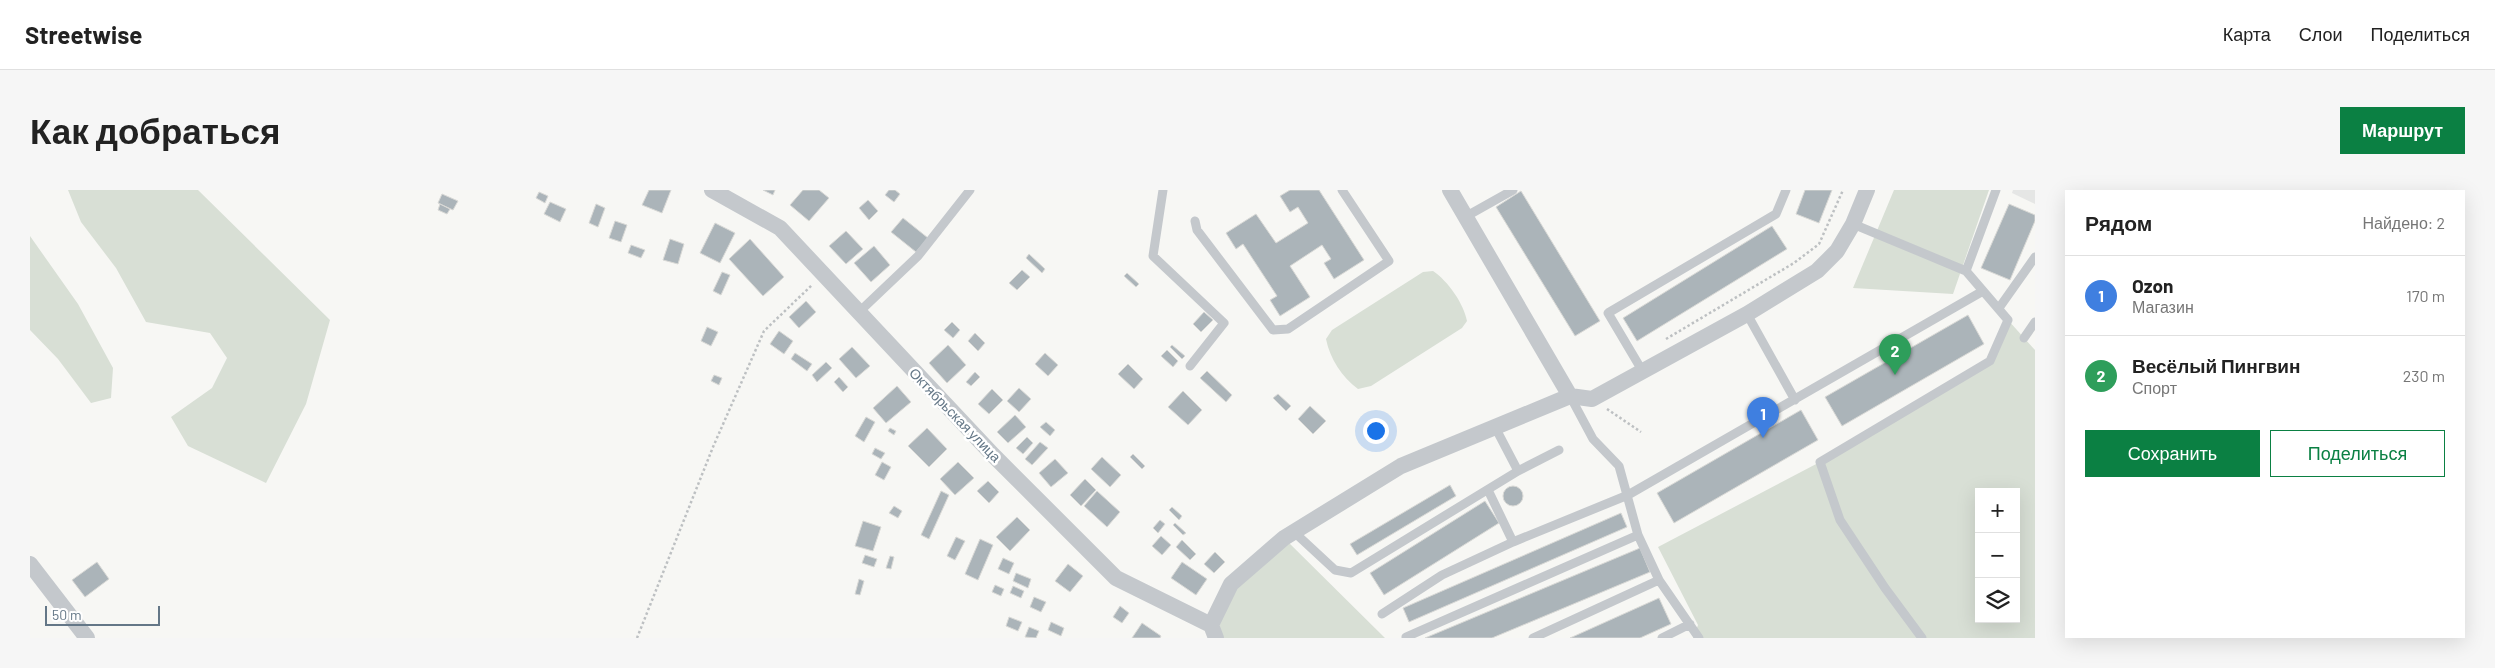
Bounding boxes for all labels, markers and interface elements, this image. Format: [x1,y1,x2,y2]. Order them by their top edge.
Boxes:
text: Streetwise [25,20,142,49]
text: Карта [2223,23,2271,45]
text: Слои [2299,23,2343,45]
text: Поделиться [2371,23,2470,45]
button: Маршрут [2340,107,2465,154]
text: Как добраться [30,109,280,151]
text: Рядом [2085,210,2152,235]
text: Найдено: 2 [2362,213,2445,232]
text: Ozon [2132,274,2174,297]
text: 1 [2098,286,2104,305]
text: 170 m [2406,286,2445,305]
text: Магазин [2132,297,2194,316]
pin: 2 [1879,334,1911,375]
text: Весёлый Пингвин [2132,354,2301,377]
street label: Октябрьская улица [906,364,1005,465]
text: 2 [2097,366,2105,385]
text: 230 m [2403,366,2445,385]
text: Спорт [2132,378,2177,397]
pin: 1 [1747,397,1779,438]
your location [1363,418,1389,444]
button: Сохранить [2085,430,2260,477]
button: Поделиться [2270,430,2445,477]
map controls [1975,488,2020,623]
button: + [1975,488,2020,533]
button: − [1975,533,2020,578]
button: layers [1975,578,2020,623]
scale bar [45,603,160,626]
text: 50 m [52,606,81,623]

